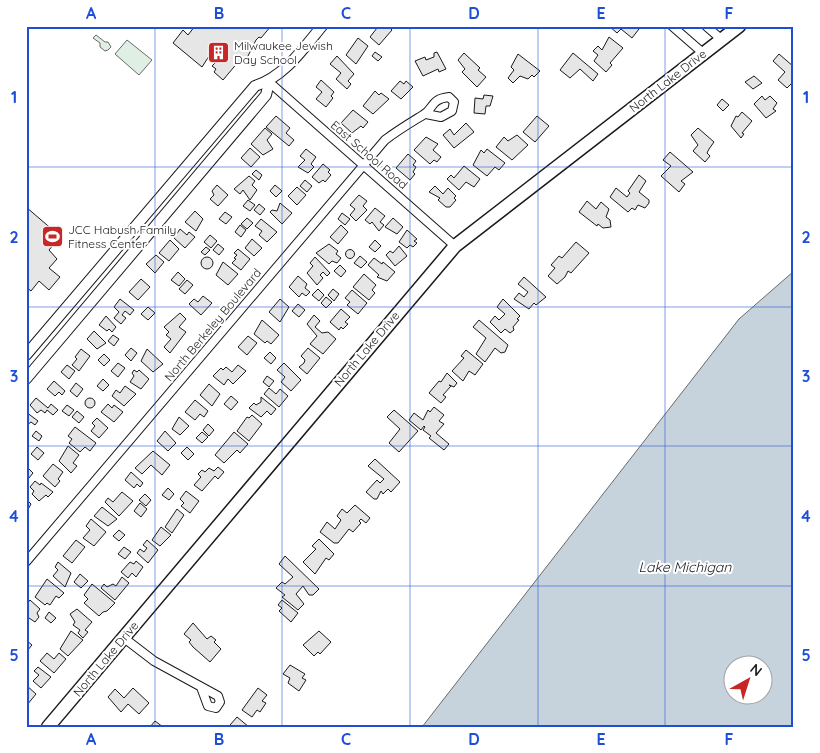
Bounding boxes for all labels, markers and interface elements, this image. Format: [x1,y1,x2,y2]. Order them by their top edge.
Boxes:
text: A [86,3,97,23]
text: B [214,3,224,23]
text: C [341,3,351,23]
text: D [468,3,480,23]
text: E [596,3,606,23]
text: F [725,3,734,23]
place label: Milwaukee Jewish Day School [234,38,333,67]
building icon: Milwaukee Jewish Day School [206,41,230,65]
street label: North Lake Drive [626,46,709,115]
text: 1 [11,87,17,107]
text: 1 [803,87,809,107]
street label: East School Road [328,117,411,192]
place label: JCC Habush Family Fitness Center [68,222,176,251]
sports icon: JCC Habush Family Fitness Center [40,225,64,249]
text: 2 [9,227,19,247]
text: 2 [801,227,811,247]
street label: North Berkeley Boulevard [161,265,264,384]
street label: North Lake Drive [331,308,403,389]
text: 3 [10,366,18,386]
text: 3 [802,366,810,386]
text: 4 [9,506,19,526]
text: 4 [801,506,811,526]
water label: Lake Michigan [639,558,732,576]
street label: North Lake Drive [70,618,142,699]
text: 5 [9,645,19,665]
text: 5 [801,645,811,665]
north arrow [722,656,772,706]
text: N [747,660,766,680]
text: A [86,729,97,749]
text: B [214,729,224,749]
text: C [341,729,351,749]
text: D [468,729,480,749]
text: E [596,729,606,749]
text: F [725,729,734,749]

